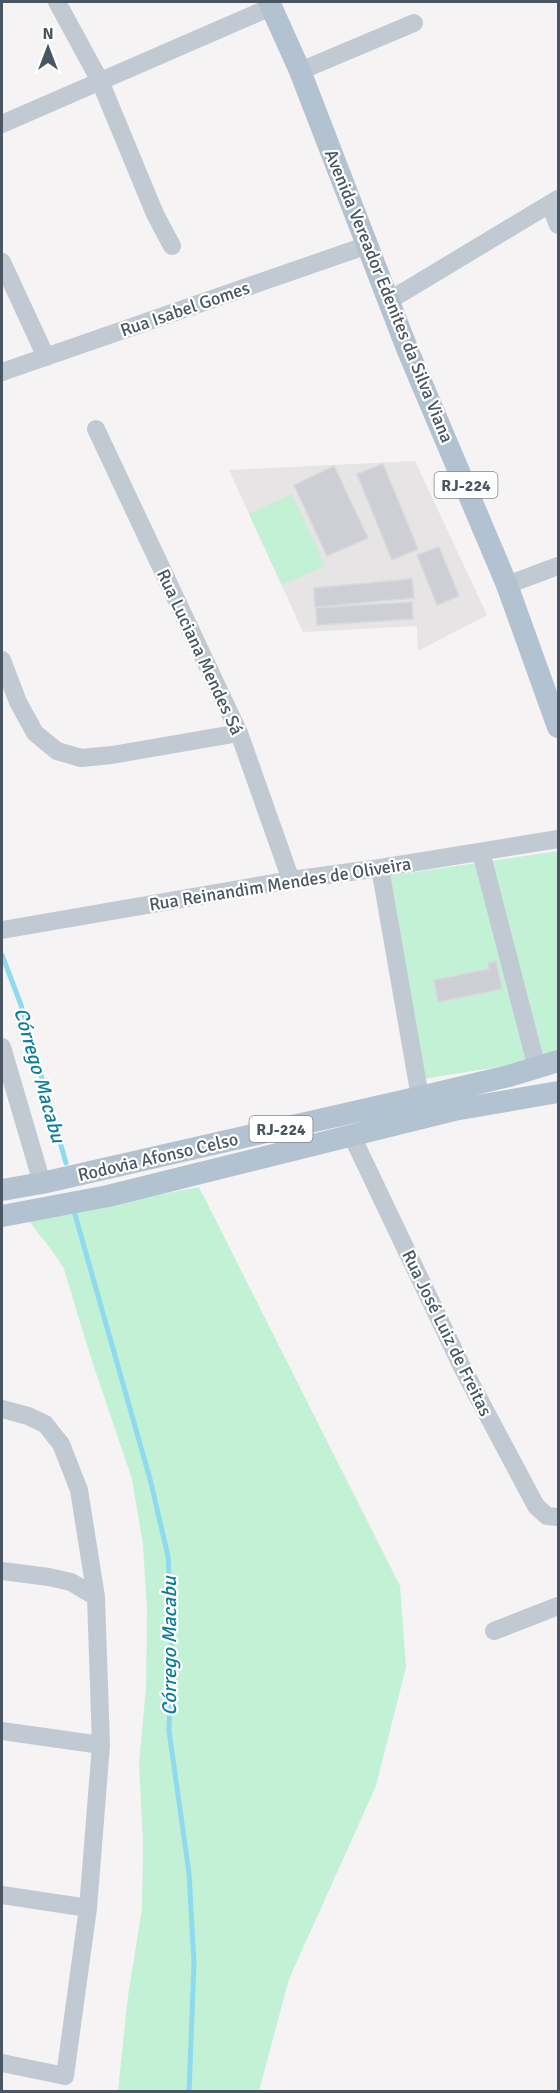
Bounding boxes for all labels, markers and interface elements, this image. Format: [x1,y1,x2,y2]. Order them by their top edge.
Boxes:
north arrow [18,18,78,78]
text: N [42,24,54,44]
street label: Avenida Vereador Edenites da Silva Viana [320,146,458,446]
street label: Rua Isabel Gomes [117,276,253,341]
road number: RJ-224 [434,472,498,498]
street label: Rua Luciana Mendes Sá [152,566,248,738]
street label: Rua Reinandim Mendes de Oliveira [148,852,412,916]
water label: Córrego Macabu [8,1005,71,1147]
road number: RJ-224 [250,1116,312,1142]
street label: Rodovia Afonso Celso [76,1128,240,1186]
street label: Rua José Luiz de Freitas [397,1246,497,1420]
water label: Córrego Macabu [157,1575,182,1716]

